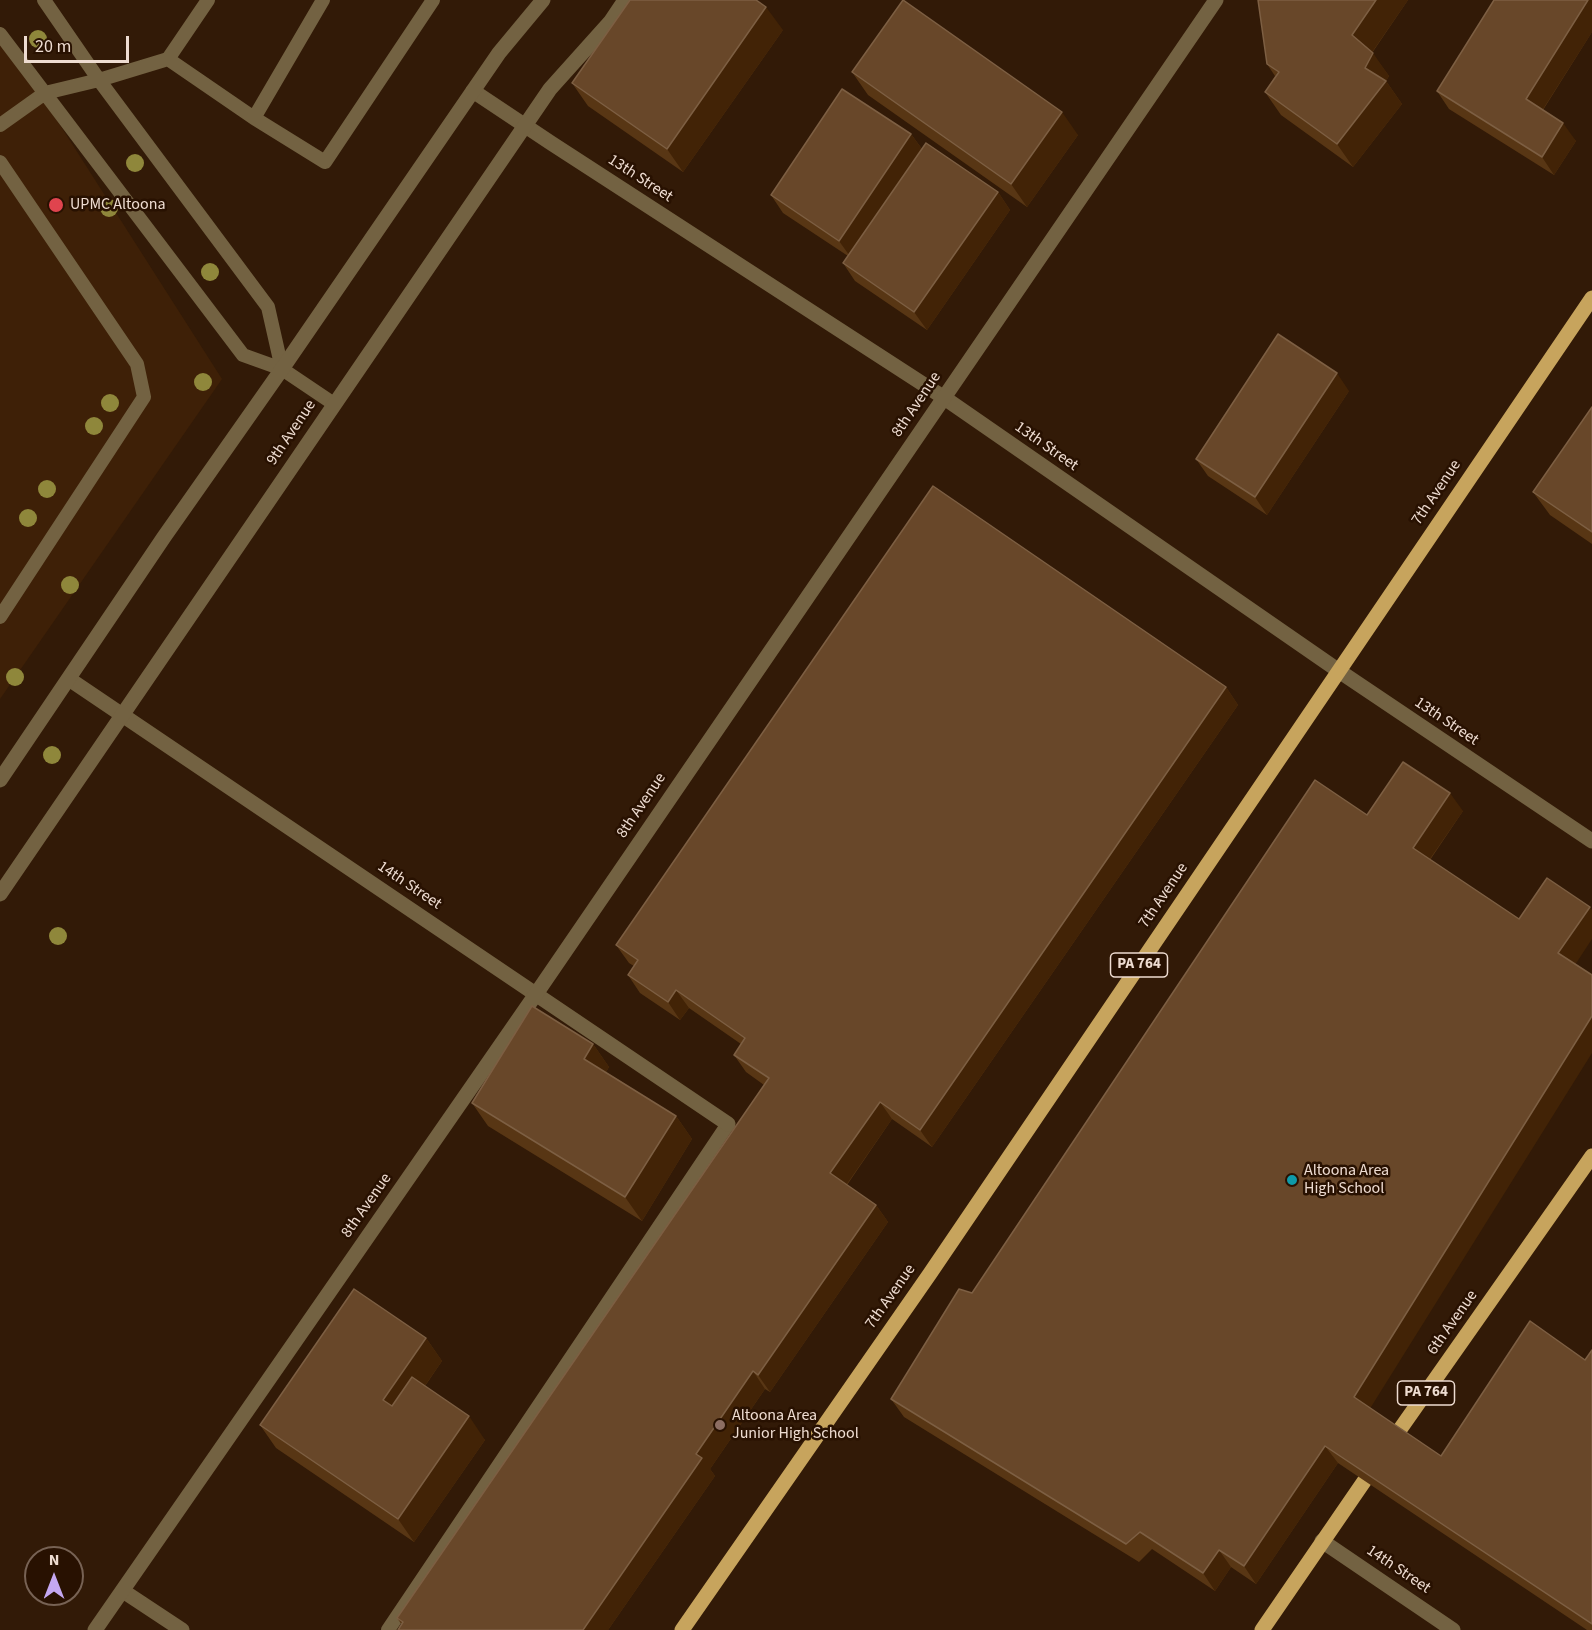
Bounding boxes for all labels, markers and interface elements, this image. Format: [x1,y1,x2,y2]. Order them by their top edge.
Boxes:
scale bar [27,24,132,62]
text: 20 m [35,34,71,59]
street label: 13th Street [604,151,676,207]
place label: UPMC Altoona [70,195,165,215]
marker: UPMC Altoona [47,196,65,214]
street label: 8th Avenue [888,369,946,441]
street label: 9th Avenue [263,397,321,469]
street label: 13th Street [1010,418,1082,476]
street label: 7th Avenue [1408,457,1466,529]
street label: 13th Street [1410,694,1482,750]
street label: 8th Avenue [613,770,671,842]
street label: 14th Street [373,858,445,914]
street label: 7th Avenue [1135,860,1193,932]
road number: PA 764 [1110,953,1168,977]
place label: Altoona Area High School [1304,1161,1389,1199]
street label: 8th Avenue [338,1170,396,1242]
marker: Altoona Area High School [1285,1173,1299,1187]
street label: 7th Avenue [862,1261,920,1333]
street label: 6th Avenue [1424,1287,1482,1359]
road number: PA 764 [1398,1381,1454,1405]
place label: Altoona Area Junior High School [732,1406,859,1444]
marker: Altoona Area Junior High School [713,1418,727,1432]
street label: 14th Street [1362,1542,1434,1598]
north arrow [24,1546,84,1606]
text: N [49,1549,59,1571]

